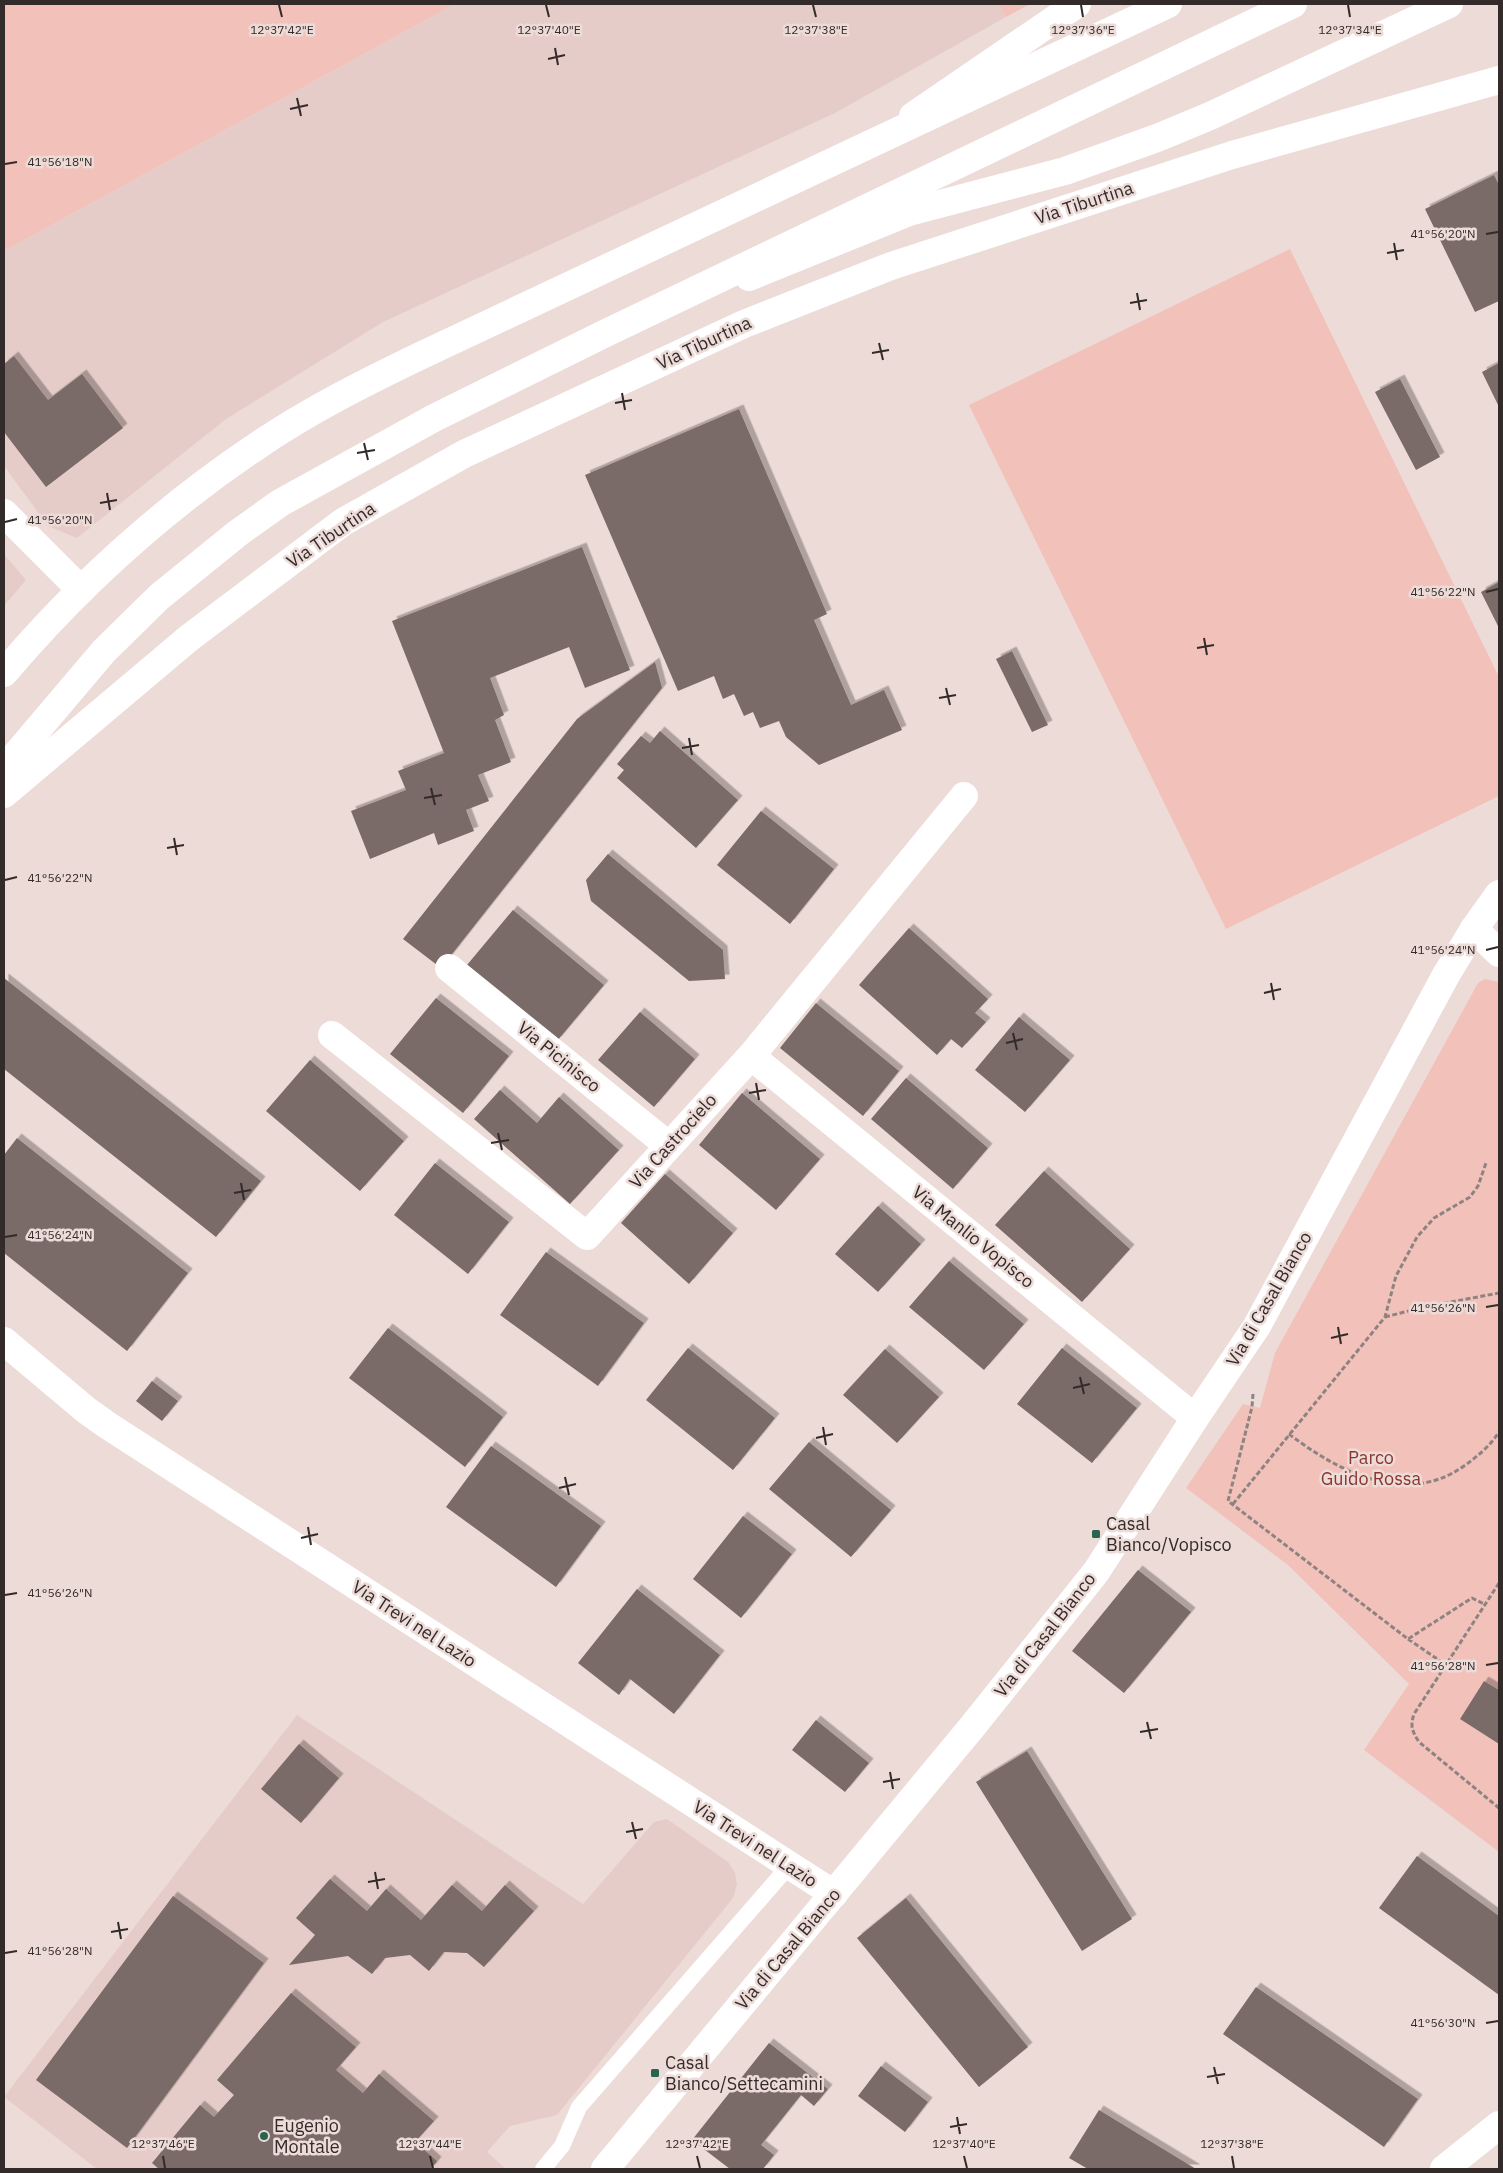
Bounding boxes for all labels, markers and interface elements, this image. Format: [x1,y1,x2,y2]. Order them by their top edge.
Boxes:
text: 12°37'42"E [250,22,314,37]
text: 12°37'40"E [517,22,581,37]
text: 12°37'38"E [784,22,848,37]
text: 12°37'36"E [1051,22,1115,37]
text: 12°37'34"E [1318,22,1382,37]
text: 41°56'18"N [27,154,93,169]
street label: Via Tiburtina [1032,176,1136,229]
text: 41°56'20"N [1410,226,1476,241]
street label: Via Tiburtina [653,310,755,375]
street label: Via Tiburtina [282,496,380,573]
text: 41°56'20"N [27,512,93,527]
text: 41°56'22"N [1410,584,1476,599]
text: 41°56'22"N [27,870,93,885]
text: 41°56'24"N [1410,942,1476,957]
street label: Via Picinisco [513,1016,606,1097]
street label: Via Castrocielo [624,1088,721,1193]
street label: Via Manlio Vopisco [908,1180,1039,1293]
text: 41°56'24"N [27,1227,93,1242]
street label: Via di Casal Bianco [1221,1227,1317,1370]
text: 41°56'26"N [1410,1300,1476,1315]
park label: Parco Guido Rossa [1321,1446,1422,1490]
place label: Casal Bianco/Vopisco [1106,1512,1232,1556]
marker: Casal Bianco/Vopisco [1090,1528,1102,1540]
street label: Via di Casal Bianco [989,1568,1100,1702]
street label: Via Trevi nel Lazio [348,1575,481,1672]
text: 41°56'26"N [27,1585,93,1600]
text: 41°56'28"N [1410,1658,1476,1673]
street label: Via Trevi nel Lazio [689,1795,822,1892]
street label: Via di Casal Bianco [730,1883,845,2014]
text: 41°56'28"N [27,1943,93,1958]
text: 41°56'30"N [1410,2015,1476,2030]
place label: Casal Bianco/Settecamini [665,2051,823,2095]
marker: Casal Bianco/Settecamini [649,2067,661,2079]
place label: Eugenio Montale [274,2114,340,2158]
marker: Eugenio Montale [258,2130,270,2142]
text: 12°37'46"E [131,2136,195,2151]
text: 12°37'44"E [398,2136,462,2151]
text: 12°37'42"E [665,2136,729,2151]
text: 12°37'40"E [932,2136,996,2151]
text: 12°37'38"E [1200,2136,1264,2151]

